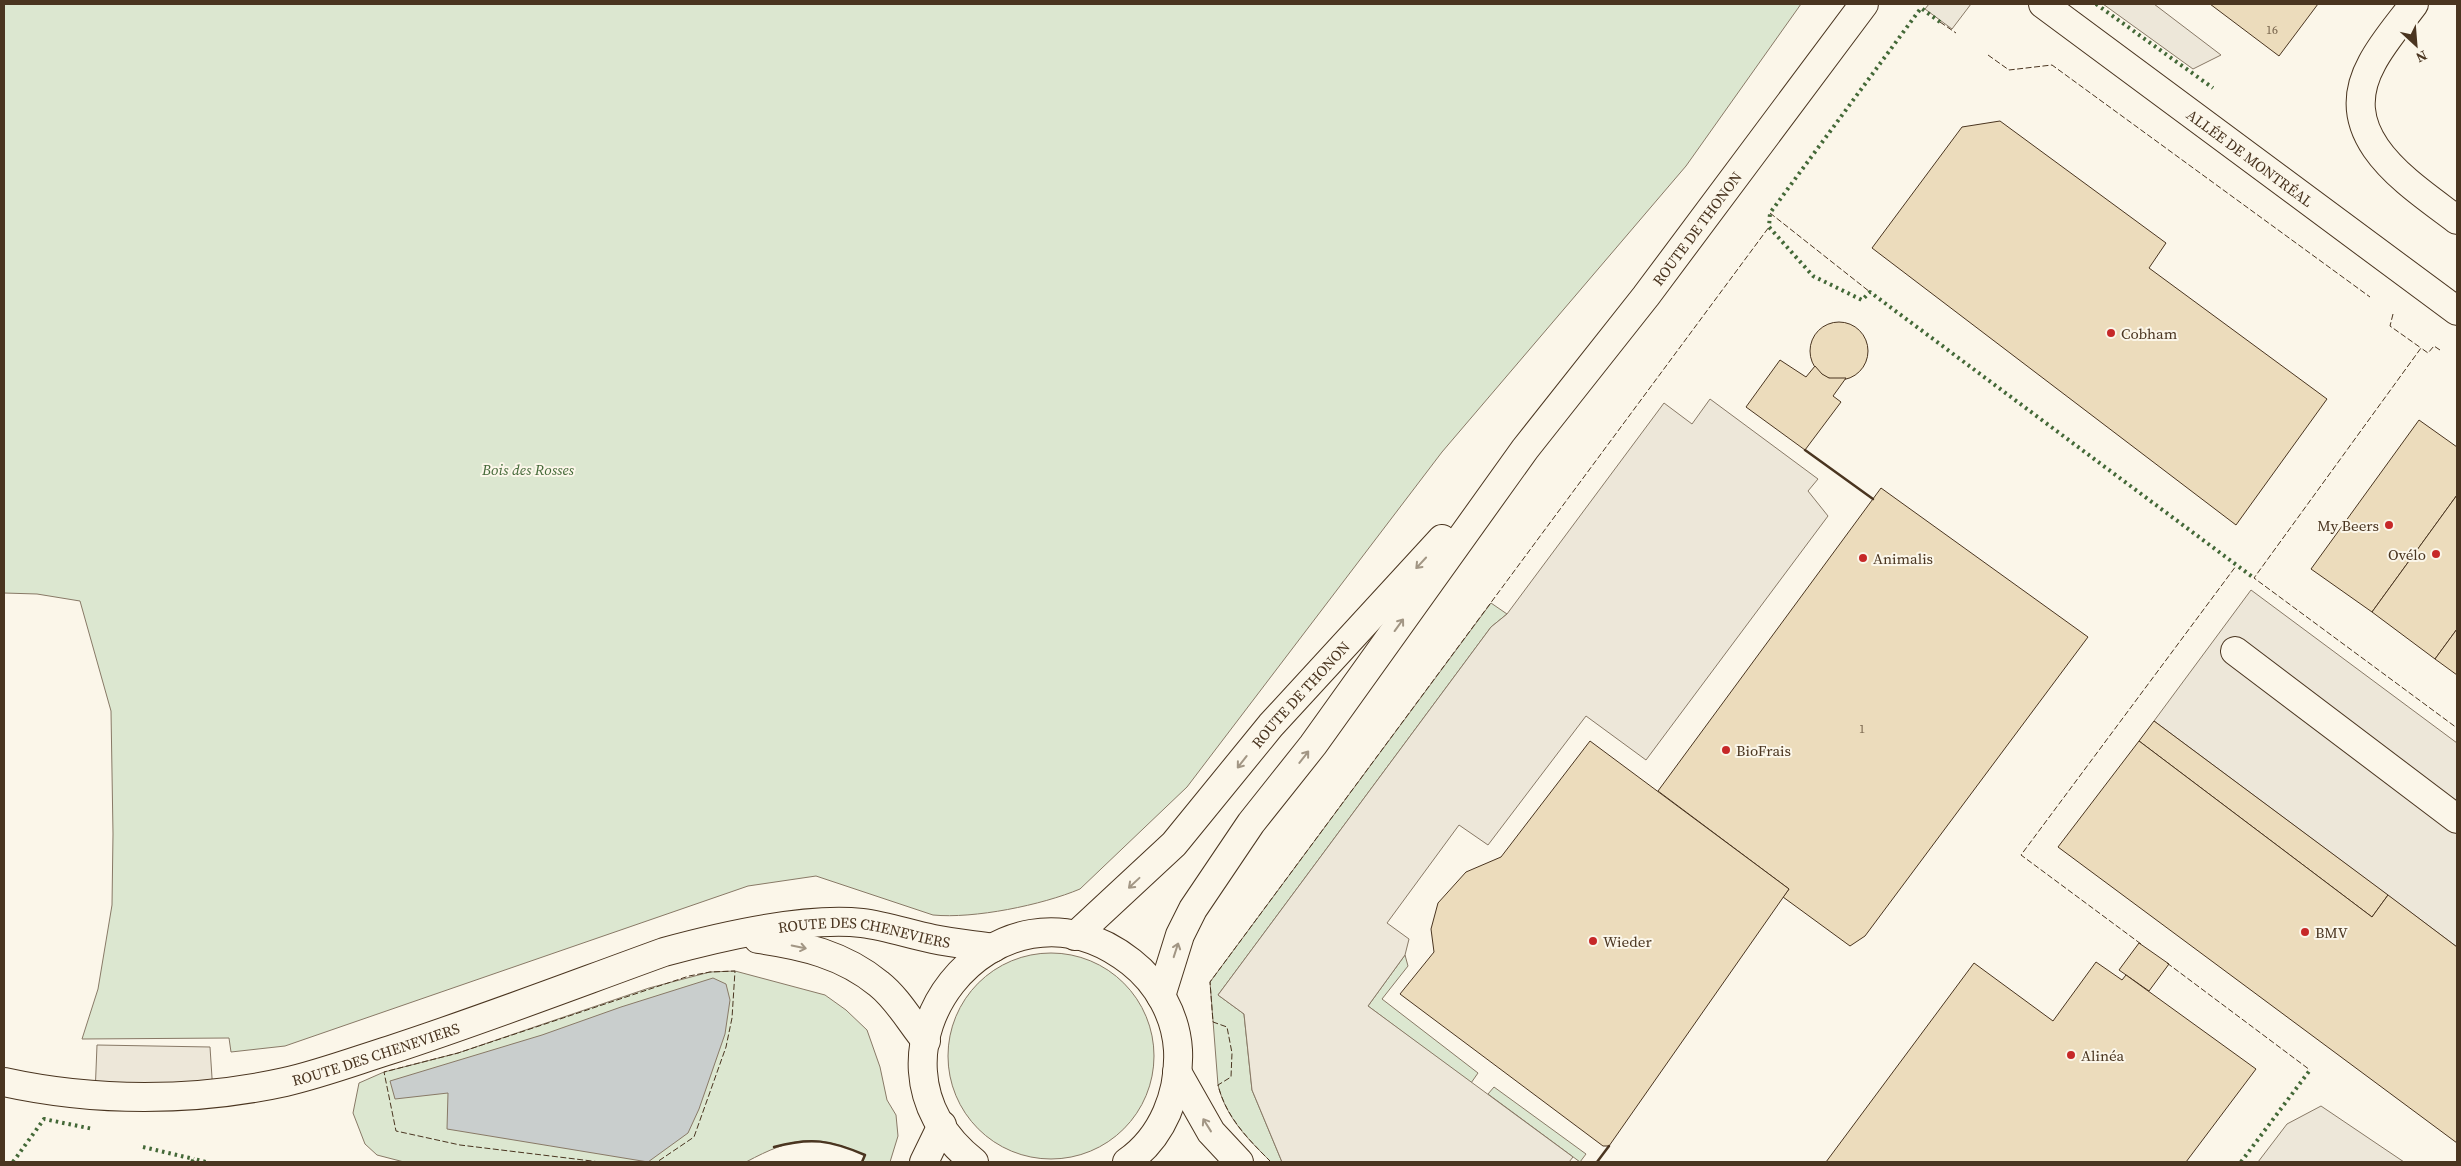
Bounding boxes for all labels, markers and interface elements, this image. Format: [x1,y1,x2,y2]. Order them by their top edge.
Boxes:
north arrow [2391,20,2441,70]
house number: 16 [2266,22,2278,38]
text: N [2413,45,2431,68]
street label: ALLÉE DE MONTRÉAL [2183,104,2318,212]
street label: ROUTE DE THONON [1647,167,1746,290]
place label: Cobham [2121,323,2178,344]
marker: Cobham [2105,327,2117,339]
park label: Bois des Rosses [481,459,575,480]
place label: My Beers [2317,515,2379,536]
marker: My Beers [2383,519,2395,531]
place label: Ovélo [2388,544,2426,565]
place label: Animalis [1873,548,1933,569]
marker: Ovélo [2430,548,2442,560]
marker: Animalis [1857,552,1869,564]
one-way arrow [1415,556,1427,569]
one-way arrow [1394,618,1404,632]
street label: ROUTE DE THONON [1246,636,1354,752]
house number: 1 [1859,721,1865,737]
place label: BioFrais [1736,740,1791,761]
marker: BioFrais [1720,744,1732,756]
one-way arrow [1298,751,1309,764]
one-way arrow [1237,755,1248,768]
one-way arrow [1128,877,1141,889]
street label: ROUTE DES CHENEVIERS [776,911,952,953]
place label: BMV [2315,922,2348,943]
marker: BMV [2299,926,2311,938]
place label: Wieder [1603,931,1652,952]
marker: Wieder [1587,935,1599,947]
one-way arrow [791,942,807,952]
one-way arrow [1171,942,1181,958]
street label: ROUTE DES CHENEVIERS [290,1017,462,1090]
place label: Alinéa [2081,1045,2124,1066]
marker: Alinéa [2065,1049,2077,1061]
one-way arrow [1202,1119,1212,1133]

